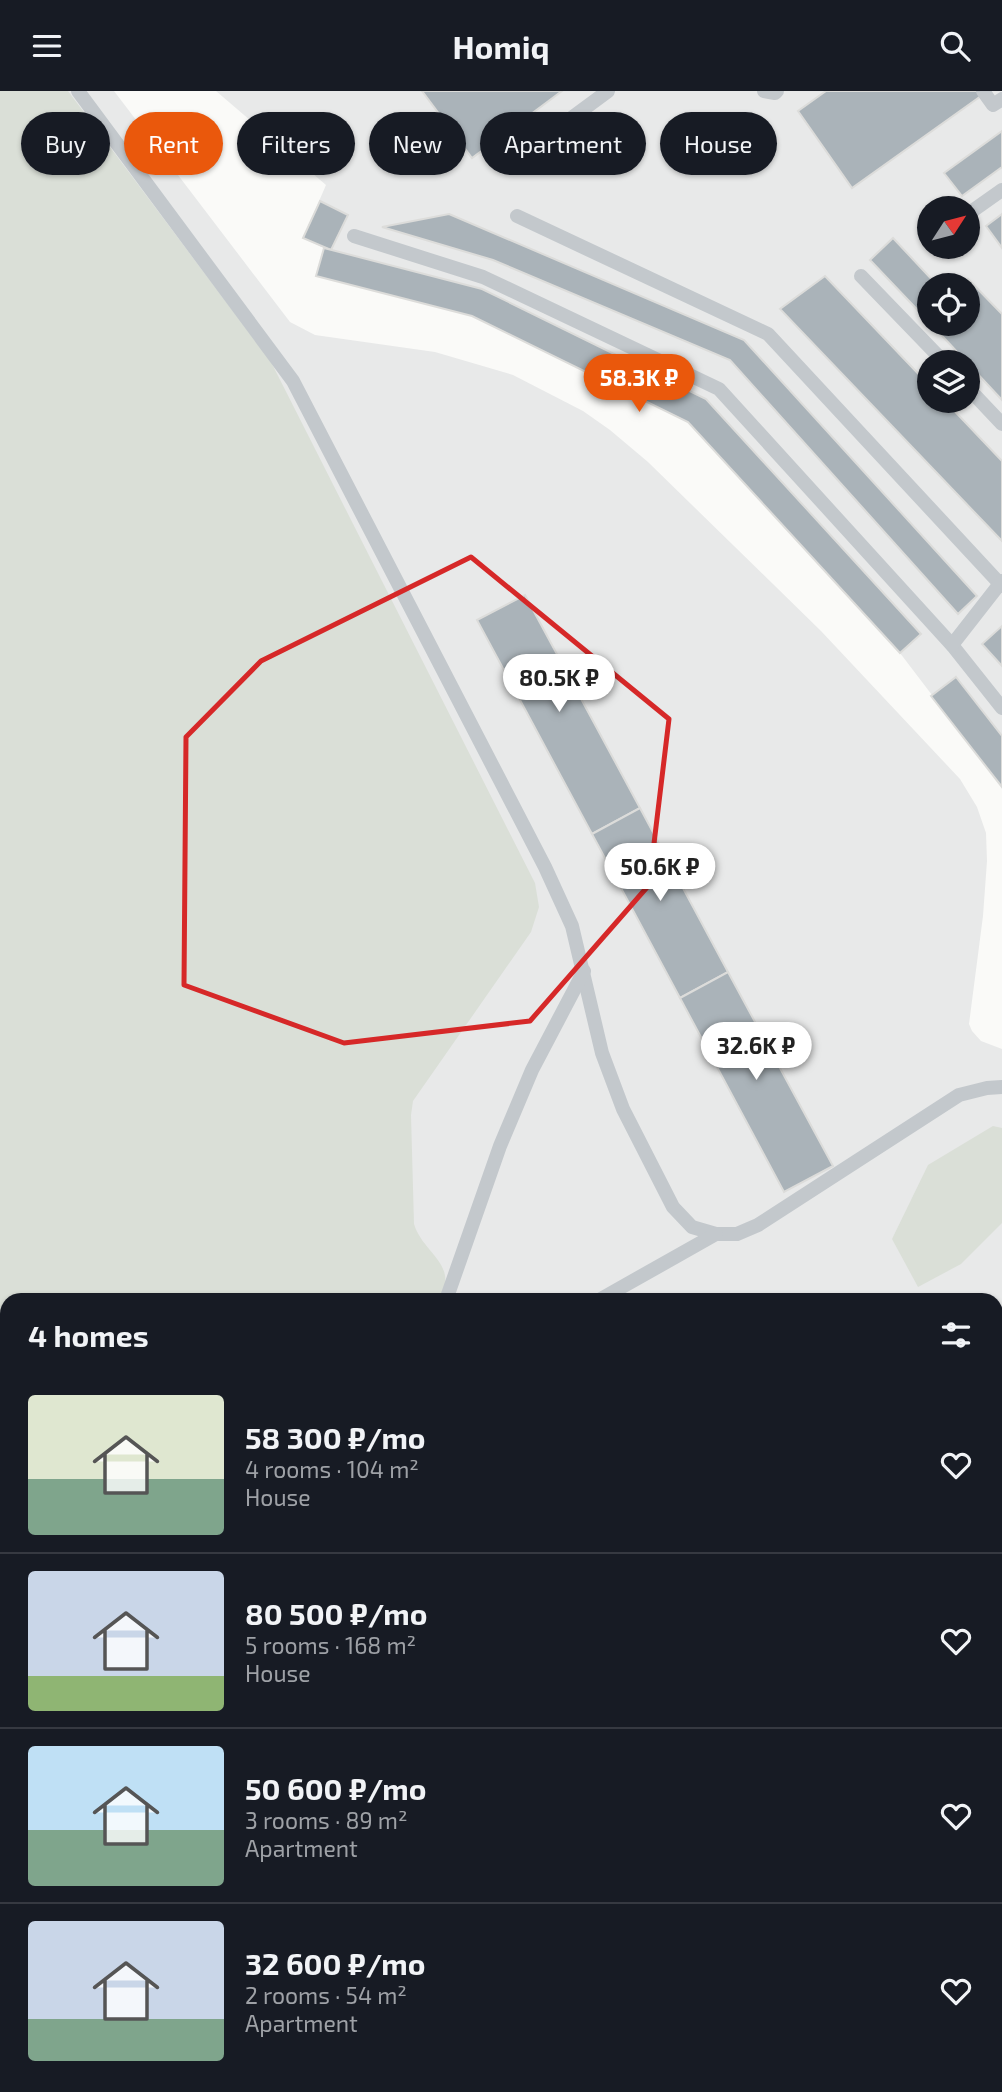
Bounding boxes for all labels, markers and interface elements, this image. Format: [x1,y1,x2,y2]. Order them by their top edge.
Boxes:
icon: menu [28,27,66,65]
text: Homiq [452,27,550,65]
icon: search [936,27,974,65]
chip: Buy [21,112,110,175]
chip: Rent [124,112,223,175]
chip: Filters [237,112,355,175]
chip: New [369,112,466,175]
chip: Apartment [480,112,646,175]
chip: House [660,112,777,175]
north arrow [917,196,980,259]
map controls [917,196,980,413]
button: locate [917,273,980,336]
button: layers [917,350,980,413]
pin: 58.3K ₽ [574,355,704,414]
text: 58.3K ₽ [600,363,678,391]
pin: 80.5K ₽ [494,655,624,714]
text: 80.5K ₽ [519,663,599,691]
pin: 50.6K ₽ [595,843,725,903]
text: 50.6K ₽ [620,852,700,880]
pin: 32.6K ₽ [691,1023,821,1082]
text: 32.6K ₽ [717,1031,795,1059]
icon: filters [937,1316,975,1354]
text: 4 homes [28,1317,149,1353]
text: 58 300 ₽/mo [245,1419,426,1455]
icon: home [84,1423,168,1507]
icon: heart [937,1446,975,1484]
text: 4 rooms · 104 m² [245,1455,419,1483]
text: House [245,1483,311,1511]
text: 80 500 ₽/mo [245,1595,427,1631]
icon: home [84,1599,168,1683]
icon: heart [937,1622,975,1660]
text: 5 rooms · 168 m² [245,1631,416,1659]
text: House [245,1659,311,1687]
text: 50 600 ₽/mo [245,1770,427,1806]
icon: home [84,1774,168,1858]
icon: heart [937,1797,975,1835]
text: 3 rooms · 89 m² [245,1806,407,1834]
text: Apartment [245,1834,358,1862]
text: 32 600 ₽/mo [245,1945,425,1981]
icon: home [84,1949,168,2033]
icon: heart [937,1972,975,2010]
text: 2 rooms · 54 m² [245,1981,407,2009]
text: Apartment [245,2009,358,2037]

